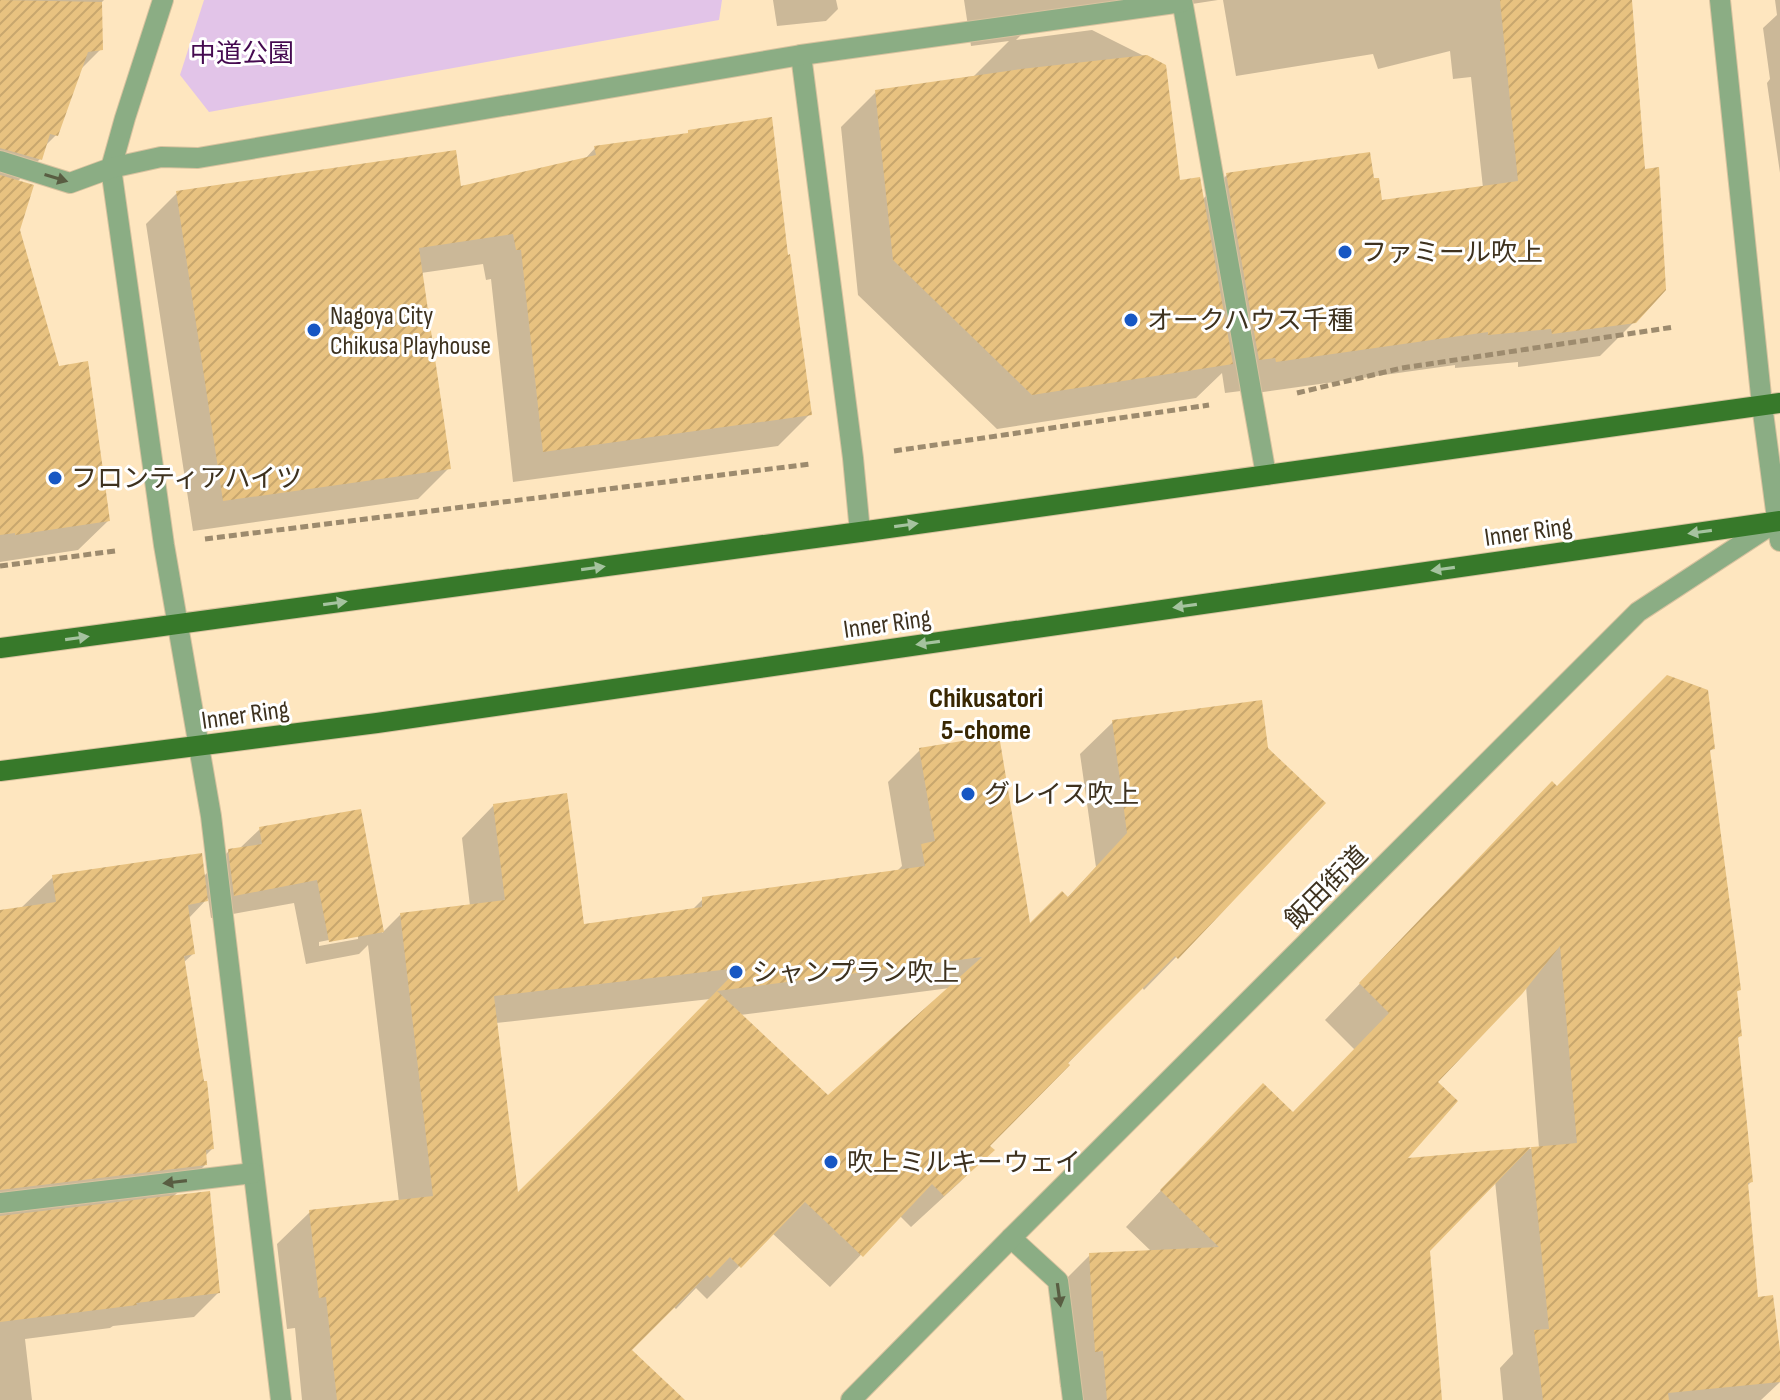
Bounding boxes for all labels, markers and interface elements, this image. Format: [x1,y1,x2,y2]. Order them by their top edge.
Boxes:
park label: 中道公園 [190,39,294,70]
one-way arrow [44,172,68,185]
place label: ファミール吹上 [1361,238,1543,269]
marker: ファミール吹上 [1336,243,1354,261]
place label: Nagoya City Chikusa Playhouse [330,301,491,362]
place label: オークハウス千種 [1147,306,1354,337]
marker: オークハウス千種 [1122,311,1140,329]
marker: Nagoya City Chikusa Playhouse [305,321,323,339]
place label: フロンティアハイツ [71,464,302,495]
marker: フロンティアハイツ [46,469,64,487]
street label: Inner Ring [1483,511,1574,554]
one-way arrow [894,518,919,531]
one-way arrow [1687,526,1712,539]
one-way arrow [581,561,606,574]
one-way arrow [1430,563,1455,576]
one-way arrow [323,596,348,609]
one-way arrow [1173,600,1198,613]
street label: Inner Ring [842,603,933,646]
one-way arrow [65,631,90,644]
one-way arrow [915,637,940,650]
district label: Chikusatori 5-chome [929,682,1043,747]
street label: Inner Ring [200,694,291,737]
place label: グレイス吹上 [984,780,1139,811]
marker: グレイス吹上 [959,785,977,803]
street label: 飯田街道 [1279,840,1375,936]
place label: シャンプラン吹上 [752,958,959,989]
marker: シャンプラン吹上 [727,963,745,981]
place label: 吹上ミルキーウェイ [847,1148,1081,1179]
marker: 吹上ミルキーウェイ [822,1153,840,1171]
one-way arrow [163,1176,188,1189]
one-way arrow [1053,1283,1066,1308]

